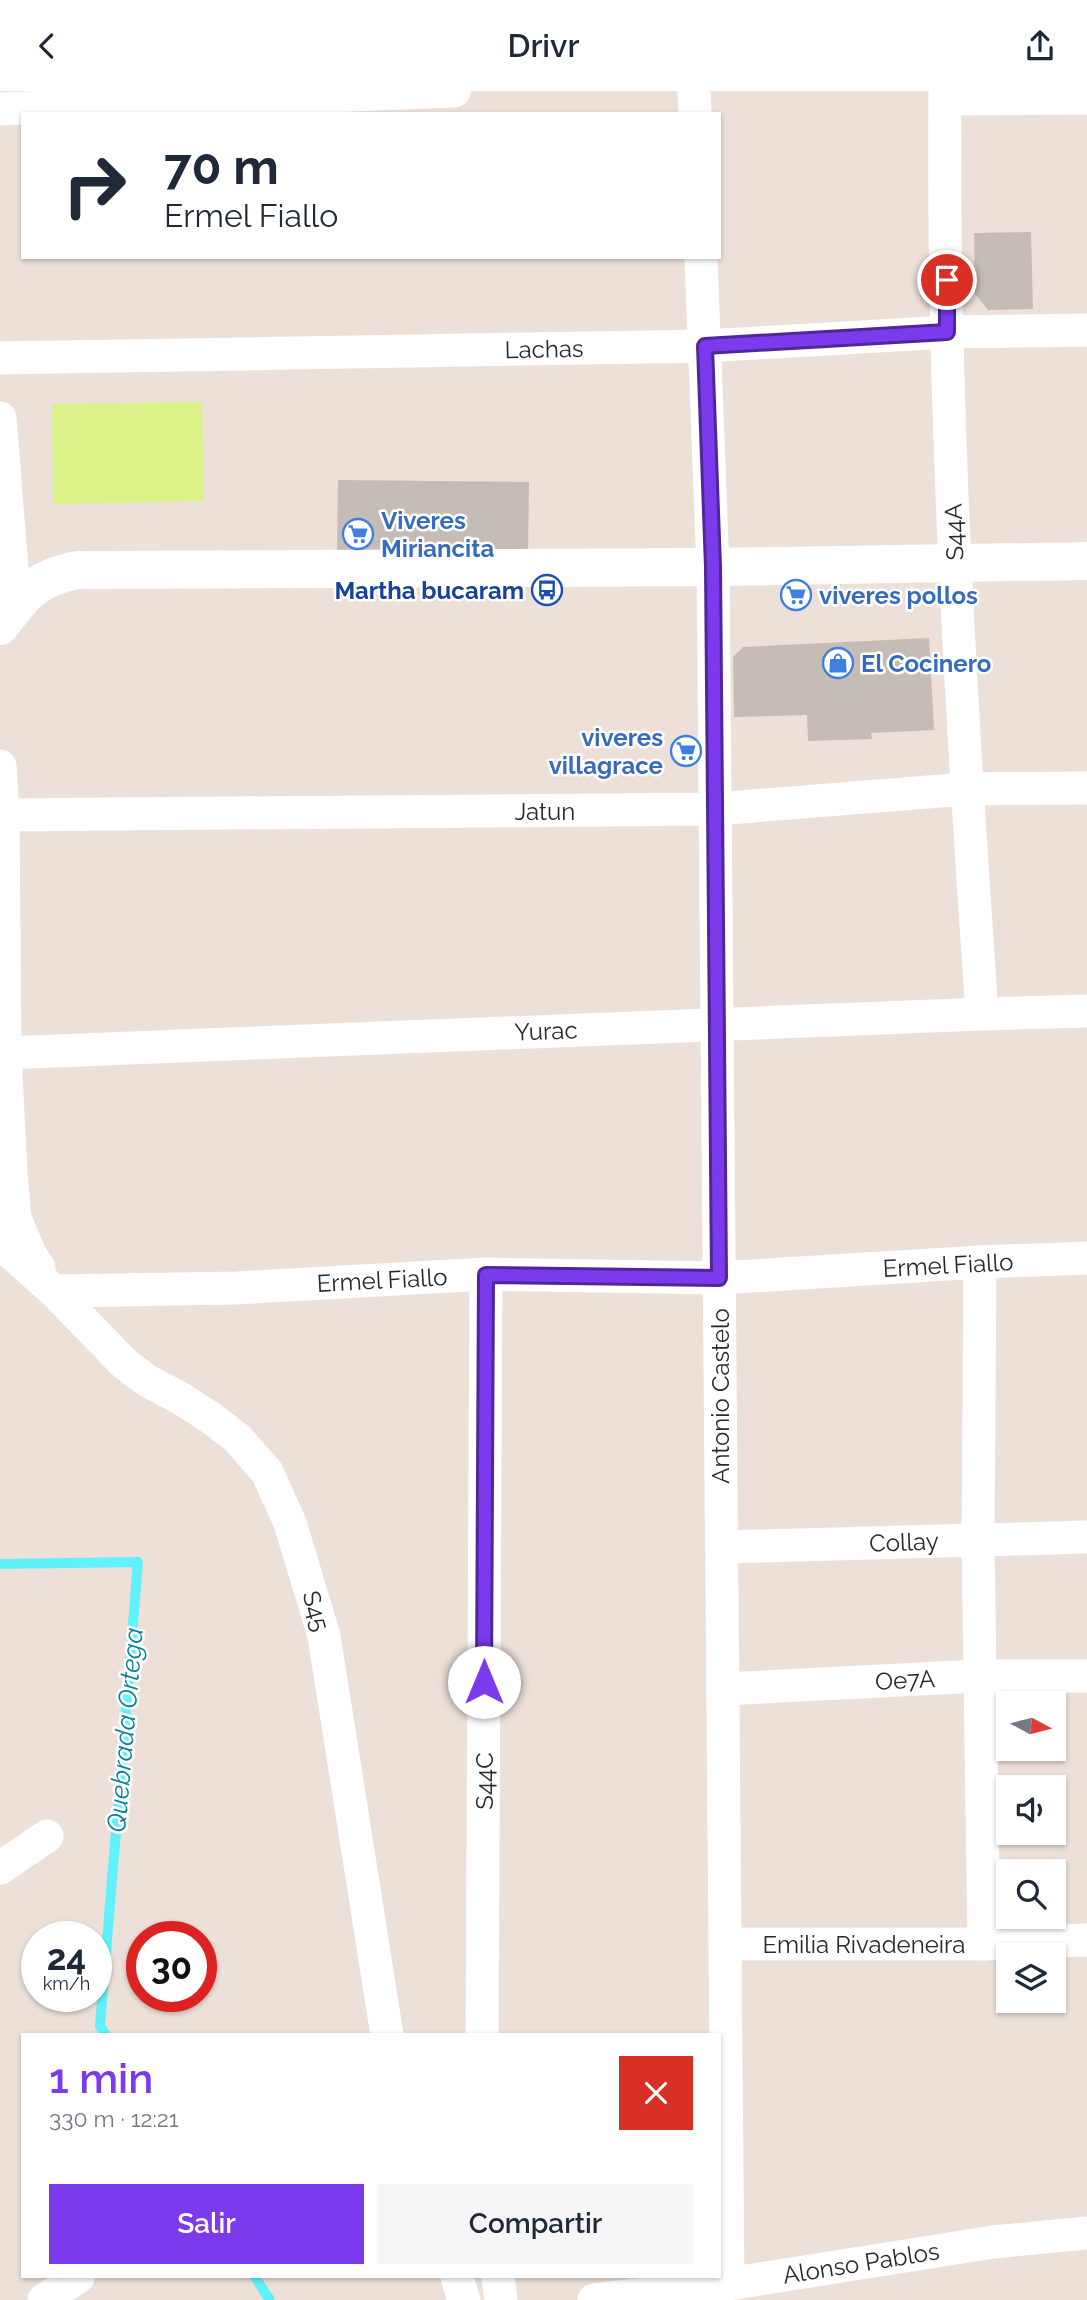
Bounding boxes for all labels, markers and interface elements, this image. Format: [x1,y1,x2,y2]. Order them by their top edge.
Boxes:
icon: back [28,27,66,65]
text: Drivr [508,27,579,64]
icon: share [1021,27,1059,65]
text: 70 m [164,138,279,195]
icon: right [49,140,140,231]
text: Ermel Fiallo [164,197,338,234]
pin [917,250,977,310]
icon: arrive [928,261,966,299]
street label: Lachas [504,334,584,364]
street label: S44A [939,503,969,561]
place label: Viveres Miriancita [381,506,494,563]
supermarket icon: Viveres Miriancita [341,517,375,551]
bus stop icon: Martha bucaram [530,573,564,607]
place label: Martha bucaram [334,576,524,605]
supermarket icon: viveres pollos [779,578,813,612]
place label: viveres pollos [819,581,978,610]
shop icon: El Cocinero [821,646,855,680]
place label: El Cocinero [861,649,991,678]
place label: viveres villagrace [549,723,663,780]
supermarket icon: viveres villagrace [669,734,703,768]
street label: Jatun [515,797,575,826]
street label: Yurac [514,1015,578,1047]
street label: Ermel Fiallo [882,1247,1014,1283]
street label: Ermel Fiallo [316,1262,448,1298]
street label: Antonio Castelo [706,1308,735,1484]
street label: Collay [869,1526,939,1558]
street label: S45 [296,1587,336,1635]
water label: Quebrada Ortega [101,1626,149,1834]
position arrow [447,1645,521,1719]
street label: Oe7A [874,1664,936,1696]
north arrow [996,1691,1066,1761]
map controls [996,1691,1066,2013]
street label: S44C [470,1752,499,1810]
button: sound [996,1775,1066,1845]
button: search [996,1859,1066,1929]
speed limit sign: 30 [126,1921,217,2012]
street label: Emilia Rivadeneira [763,1930,965,1959]
text: 24 [47,1937,86,1978]
button: layers [996,1943,1066,2013]
text: km/h [43,1973,90,1994]
text: 1 min [49,2054,153,2103]
button: close [619,2056,693,2130]
text: 330 m · 12:21 [49,2105,179,2132]
button: Salir [49,2184,364,2264]
button: Compartir [378,2184,693,2264]
street label: Alonso Pablos [781,2236,941,2290]

